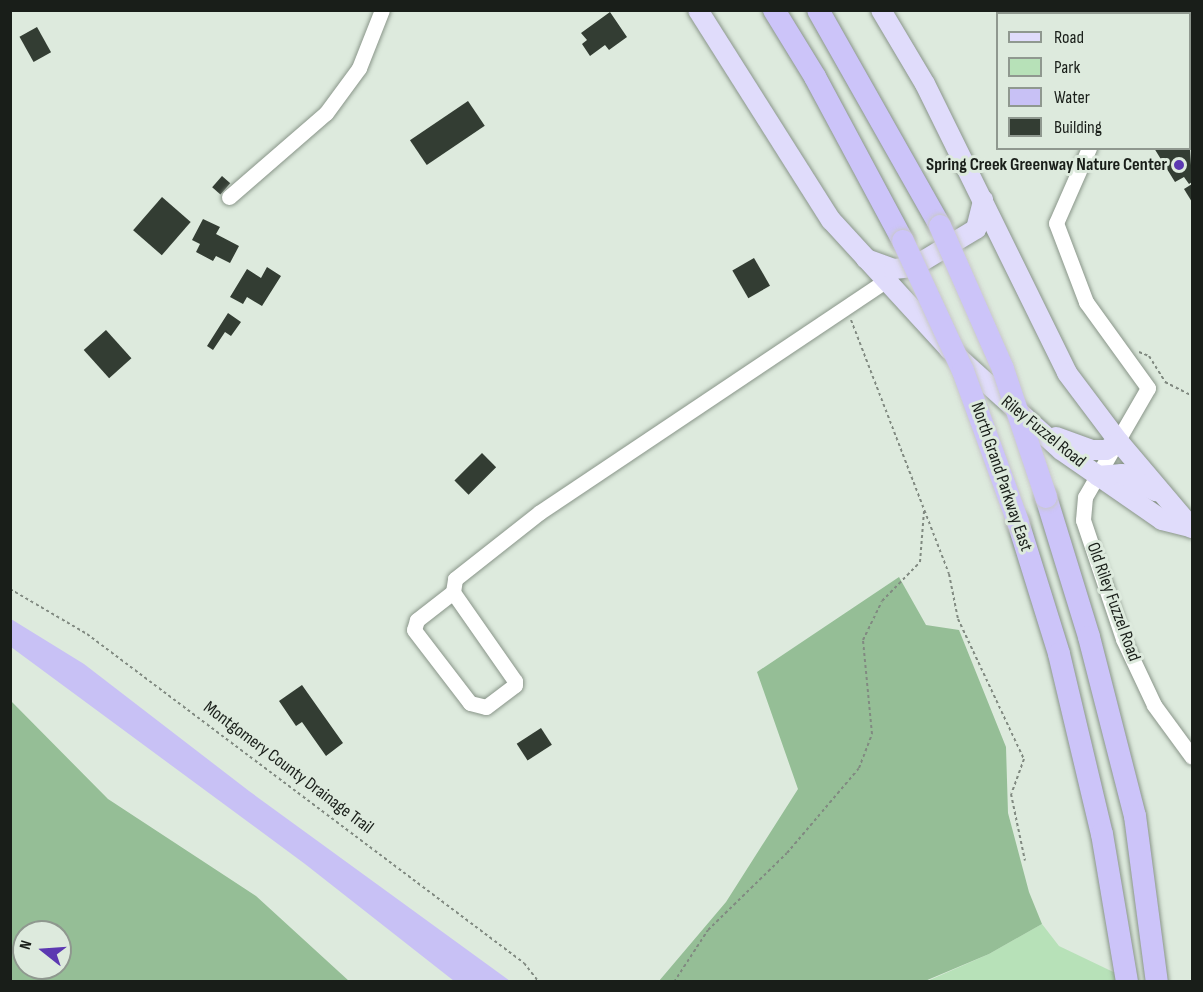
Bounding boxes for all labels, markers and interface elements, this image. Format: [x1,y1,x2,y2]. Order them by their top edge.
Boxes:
legend [996,12,1191,150]
text: Road [1054,27,1084,48]
text: Park [1054,57,1080,78]
text: Water [1054,87,1090,108]
text: Building [1054,117,1102,138]
place label: Spring Creek Greenway Nature Center [926,154,1167,176]
marker: Spring Creek Greenway Nature Center [1172,158,1186,172]
street label: Riley Fuzzel Road [996,391,1090,473]
street label: North Grand Parkway East [965,400,1037,554]
street label: Old Riley Fuzzel Road [1081,540,1145,664]
street label: Montgomery County Drainage Trail [199,697,377,839]
north arrow [12,920,72,980]
text: N [16,938,37,952]

